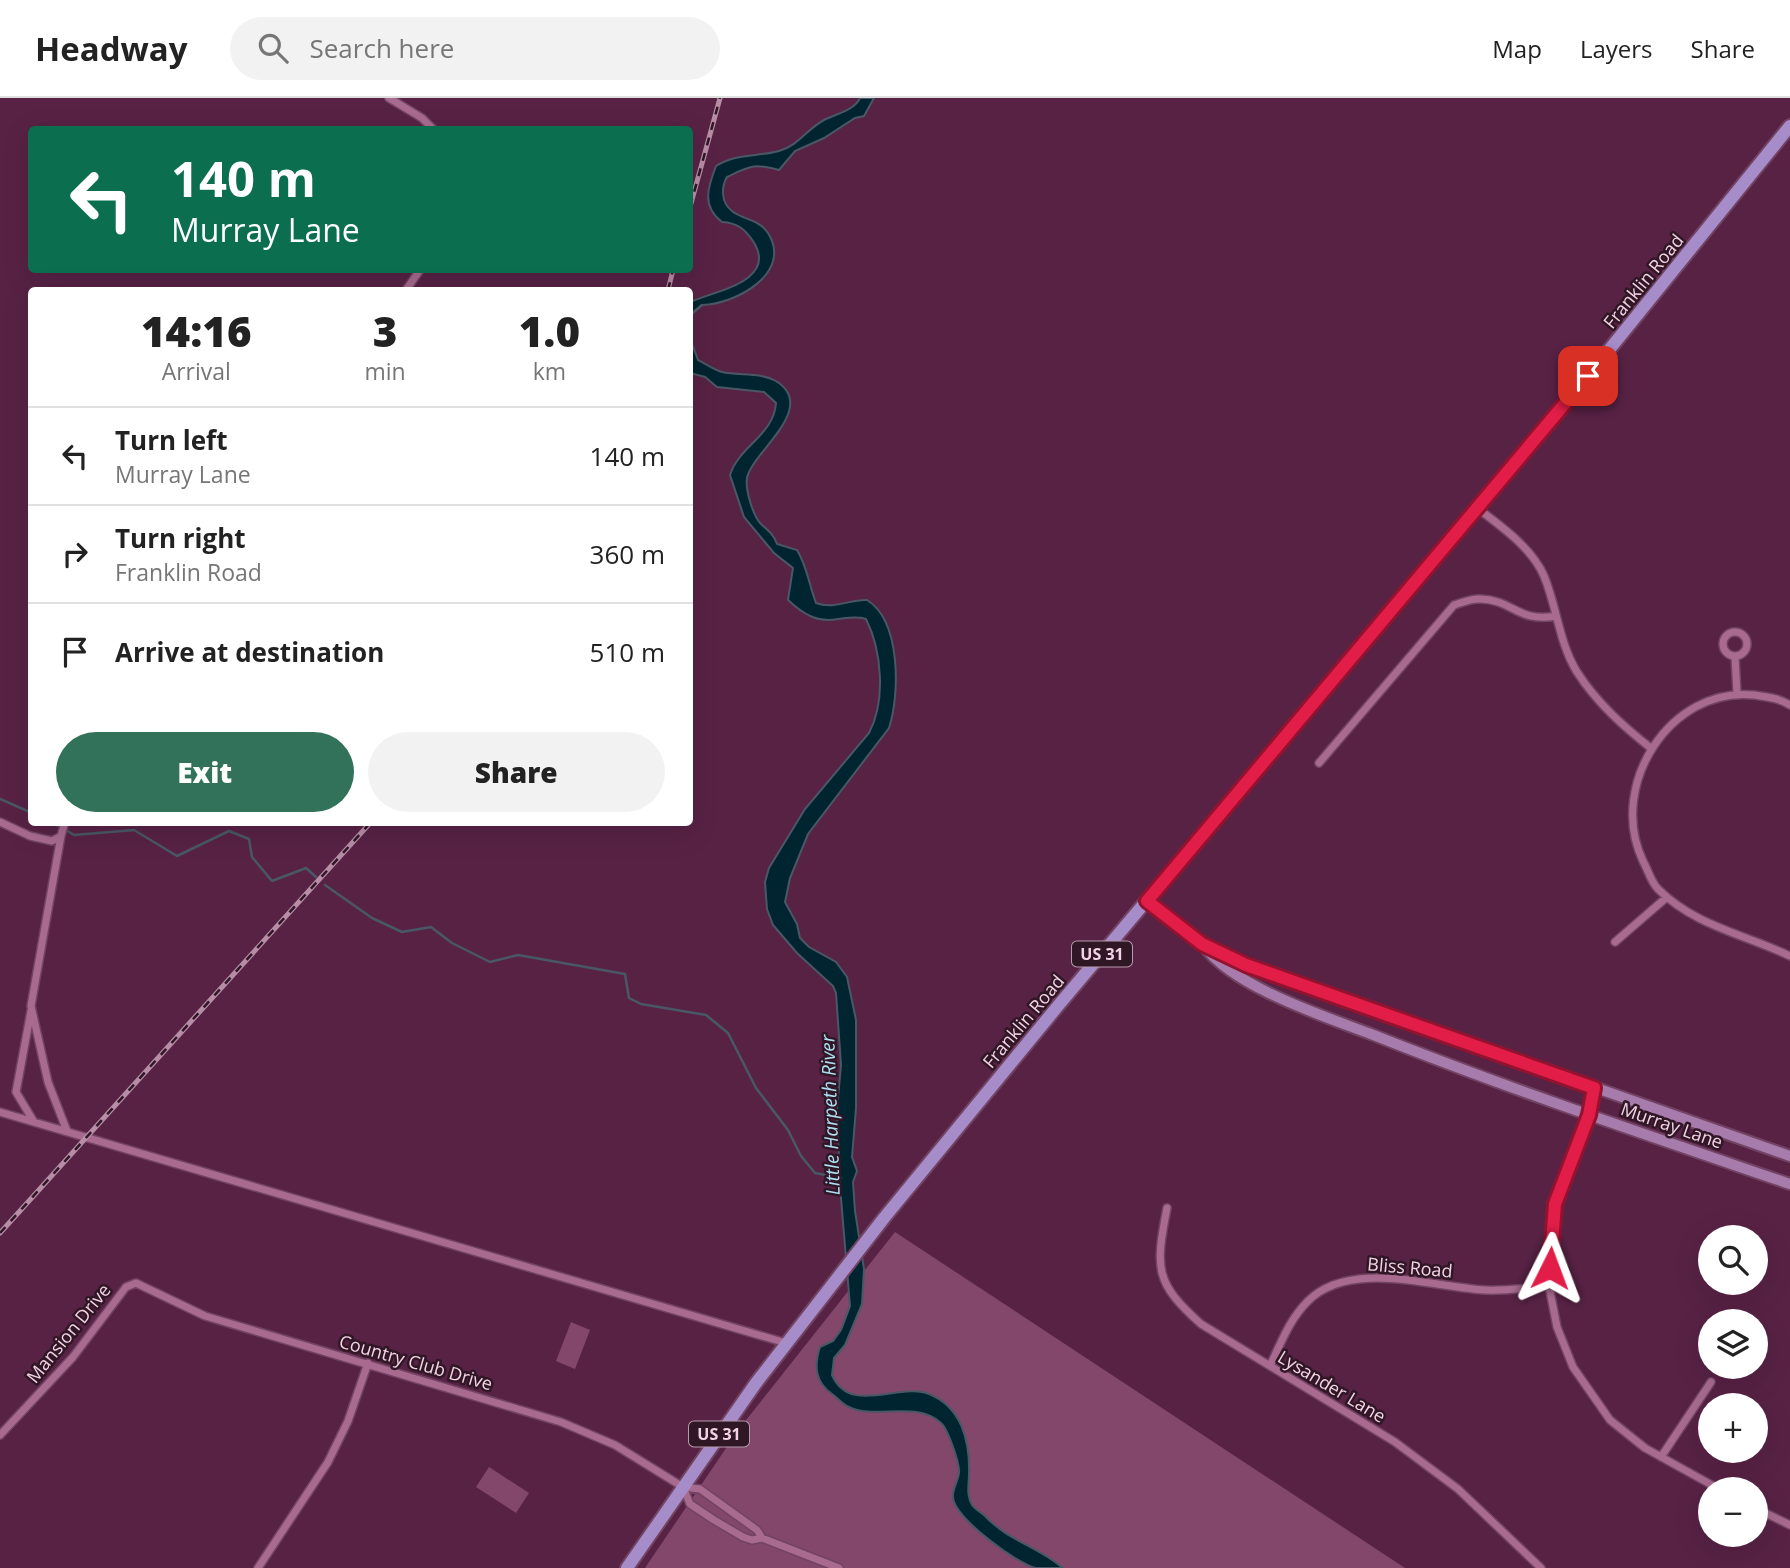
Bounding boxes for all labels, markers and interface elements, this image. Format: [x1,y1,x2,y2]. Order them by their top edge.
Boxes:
search box [230,17,720,80]
text: Headway [35,26,188,71]
icon: search [254,29,292,67]
text: Search here [310,30,454,66]
text: Map [1492,32,1542,65]
text: Layers [1580,32,1653,65]
text: Share [1691,32,1755,65]
text: 140 m [171,145,316,211]
icon: left [56,154,147,245]
text: Murray Lane [171,208,360,251]
street label: Franklin Road [1598,229,1688,333]
text: 14:16 [141,302,252,359]
text: 3 [373,302,397,359]
text: 1.0 [519,302,580,359]
pin [1558,346,1618,406]
text: Arrival [162,355,231,387]
text: min [364,355,406,387]
text: km [533,355,566,387]
icon: arrive [1569,357,1607,395]
text: Turn left [115,422,227,458]
icon: left [56,437,94,475]
text: 140 m [590,438,665,474]
text: Murray Lane [115,458,251,490]
text: Turn right [115,520,246,556]
icon: right [56,535,94,573]
text: 360 m [590,536,665,572]
text: Franklin Road [115,556,262,588]
icon: arrive [56,633,94,671]
text: Arrive at destination [115,634,384,670]
text: 510 m [590,634,665,670]
button: Exit [56,732,354,812]
button: Share [368,732,665,812]
road number: US 31 [1072,942,1132,967]
street label: Franklin Road [977,969,1069,1073]
water label: Little Harpeth River [814,1033,846,1196]
street label: Murray Lane [1618,1096,1726,1154]
map controls [1698,1225,1768,1547]
button: search [1698,1225,1768,1295]
position arrow [1513,1231,1587,1305]
street label: Bliss Road [1366,1251,1454,1283]
street label: Mansion Drive [21,1278,115,1388]
button: layers [1698,1309,1768,1379]
street label: Country Club Drive [337,1329,495,1395]
street label: Lysander Lane [1274,1344,1390,1428]
button: + [1698,1393,1768,1463]
road number: US 31 [689,1422,749,1446]
button: − [1698,1477,1768,1547]

